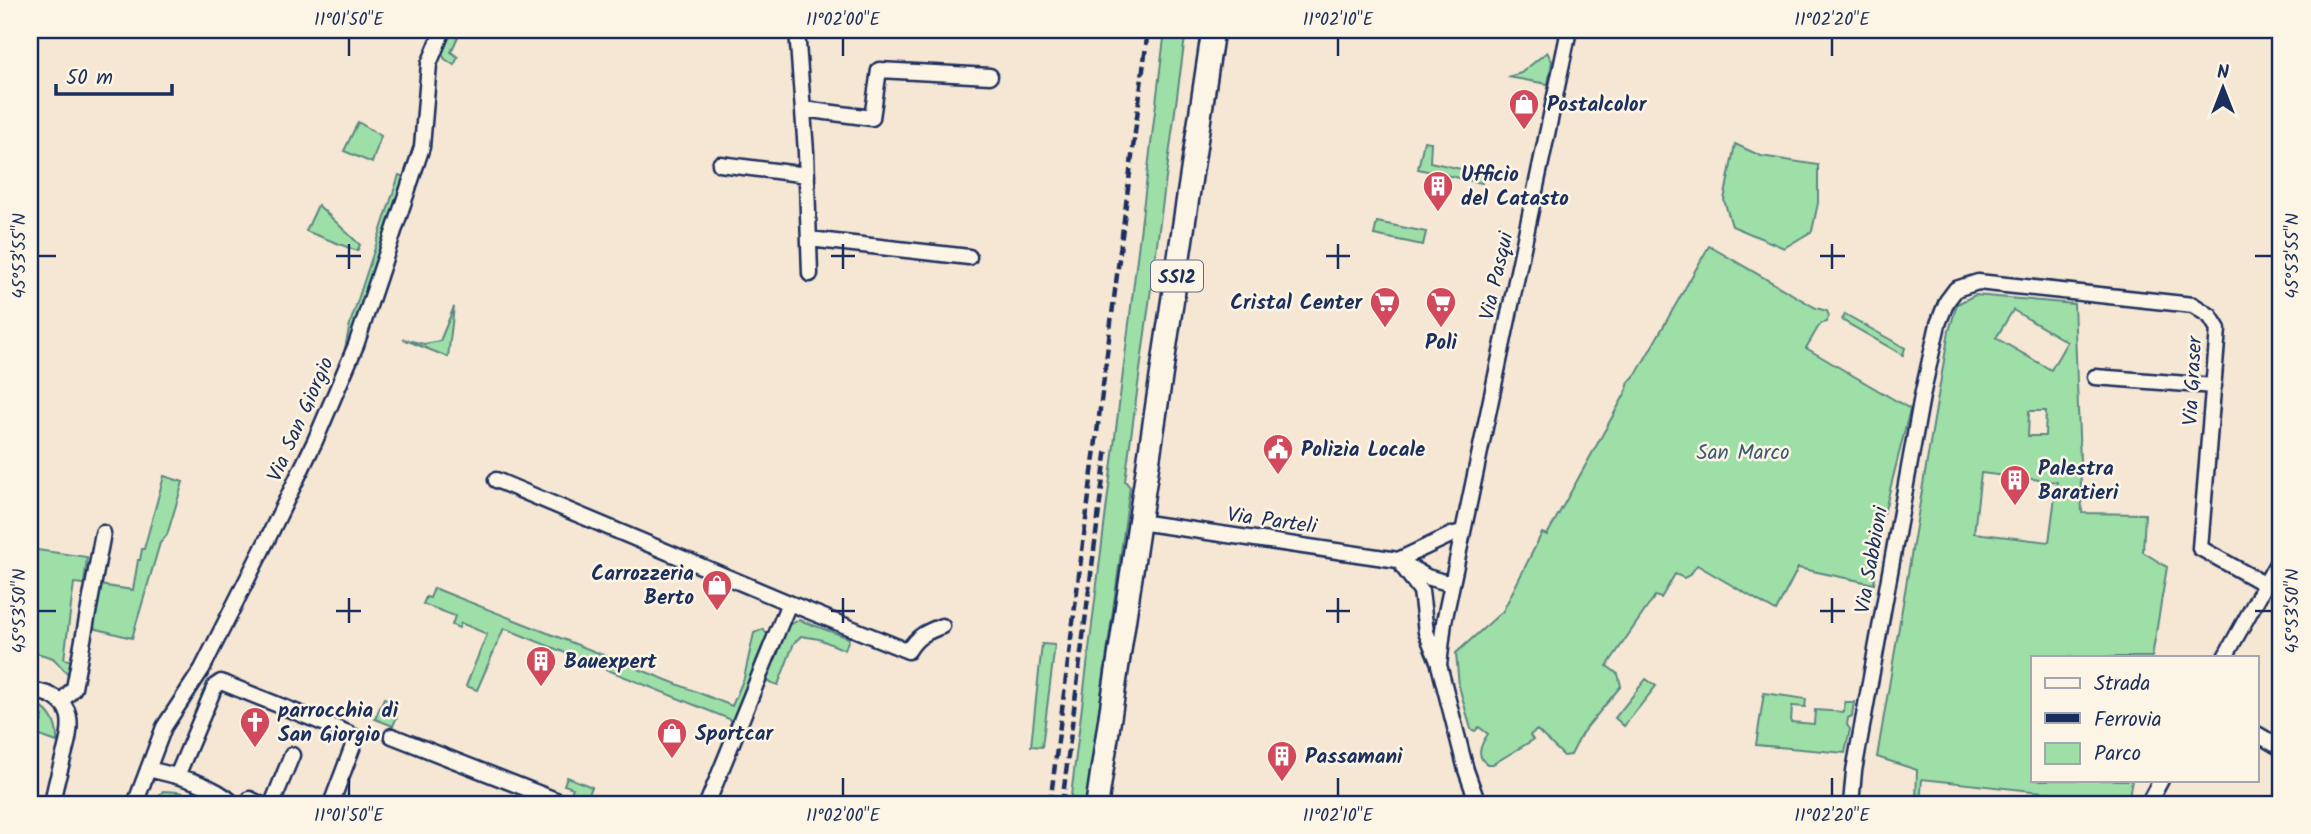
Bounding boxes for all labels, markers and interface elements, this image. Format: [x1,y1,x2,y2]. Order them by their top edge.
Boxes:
text: 11°01'50"E [314,6,384,35]
text: 11°02'00"E [806,6,880,35]
text: 11°02'10"E [1303,6,1374,35]
text: 11°02'20"E [1794,6,1870,35]
scale bar [56,52,172,96]
north arrow [2188,52,2258,122]
text: N [2217,58,2229,88]
text: 50 m [66,62,113,95]
shop icon: Postalcolor [1507,87,1541,131]
place label: Postalcolor [1547,89,1648,122]
place label: Ufficio del Catasto [1461,159,1569,216]
building icon: Ufficio del Catasto [1421,169,1455,213]
text: 45°53'55"N [6,213,35,299]
text: 45°53'55"N [2279,213,2308,299]
street label: Via Pasqui [1471,228,1524,324]
road number: SS12 [1151,260,1203,292]
supermarket icon: Cristal Center [1368,285,1402,329]
supermarket icon: Poli [1424,285,1458,329]
place label: Cristal Center [1230,287,1363,320]
place label: Poli [1425,327,1458,360]
street label: Via Graser [2175,335,2212,427]
street label: Via San Giorgio [259,352,344,487]
public building icon: Polizia Locale [1261,432,1295,476]
place label: Polizia Locale [1301,434,1425,467]
park label: San Marco [1697,437,1789,470]
place label: Palestra Baratieri [2038,453,2119,510]
building icon: Palestra Baratieri [1998,463,2032,507]
street label: Via Parteli [1225,499,1320,544]
street label: Via Sabbioni [1847,503,1898,616]
place label: Carrozzeria Berto [591,558,694,615]
text: 45°53'50"N [6,568,35,654]
shop icon: Carrozzeria Berto [700,568,734,612]
text: 45°53'50"N [2279,568,2308,654]
building icon: Bauexpert [524,644,558,688]
place label: Bauexpert [564,646,657,679]
legend [2031,656,2258,782]
text: Strada [2094,668,2150,701]
place label: parrocchia di San Giorgio [277,695,399,752]
text: Ferrovia [2094,704,2162,737]
church icon: parrocchia di San Giorgio [238,705,272,749]
shop icon: Sportcar [655,716,689,760]
place label: Sportcar [695,718,775,751]
text: Parco [2094,738,2141,771]
building icon: Passamani [1265,739,1299,783]
place label: Passamani [1305,741,1403,774]
text: 11°01'50"E [314,802,384,831]
text: 11°02'00"E [806,802,880,831]
text: 11°02'10"E [1303,802,1374,831]
text: 11°02'20"E [1794,802,1870,831]

